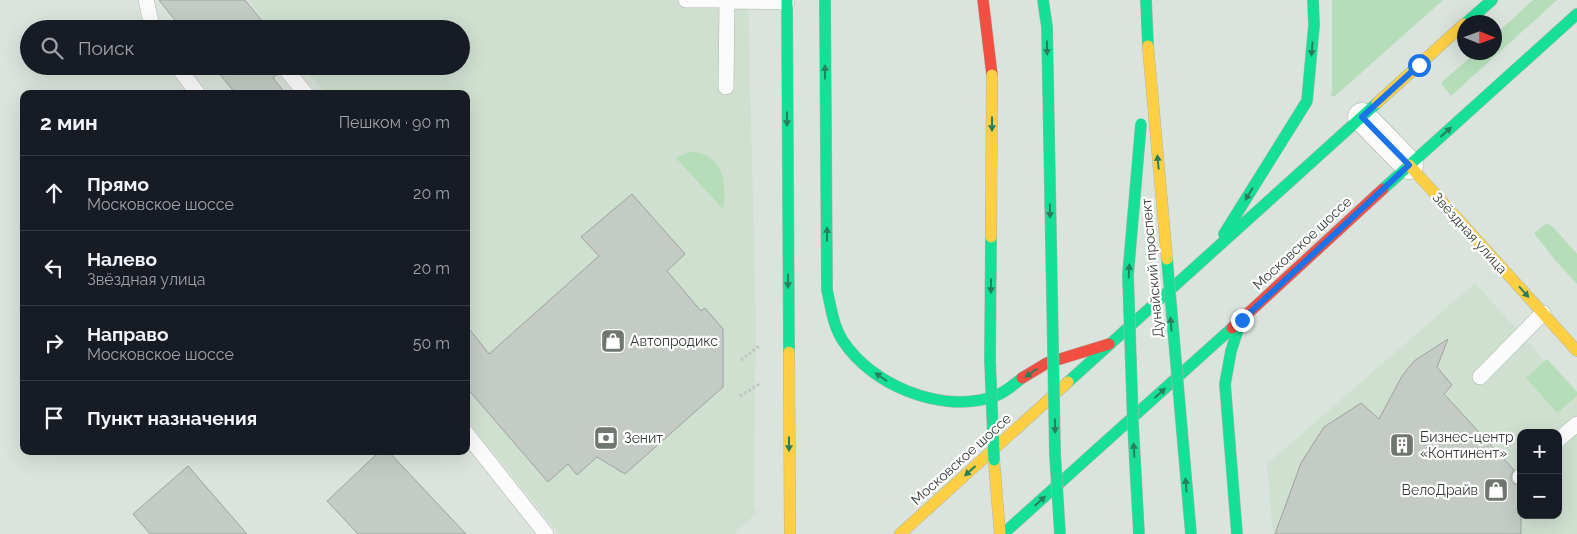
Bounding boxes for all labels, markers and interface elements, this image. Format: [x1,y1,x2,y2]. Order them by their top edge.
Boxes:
north arrow [1457,15,1502,60]
search box [20,20,470,75]
icon: search [38,34,66,62]
text: Поиск [78,37,134,59]
one-way arrow [1043,41,1051,57]
one-way arrow [1307,41,1315,57]
route start [1408,54,1431,77]
one-way arrow [821,63,829,79]
text: 2 мин [40,110,98,135]
one-way arrow [784,111,792,127]
text: Пешком · 90 m [339,113,450,132]
one-way arrow [988,116,996,132]
one-way arrow [1439,127,1452,138]
one-way arrow [1153,153,1161,169]
text: Прямо [87,173,149,195]
icon: ahead [40,179,68,207]
text: 20 m [413,184,450,203]
one-way arrow [1245,188,1254,201]
street label: Звёздная улица [1429,189,1511,277]
street label: Московское шоссе [1250,193,1354,293]
text: Московское шоссе [87,195,234,214]
street label: Дунайский проспект [1138,197,1166,338]
one-way arrow [1046,203,1054,219]
one-way arrow [823,226,831,242]
text: Налево [87,248,157,270]
icon: left [40,254,68,282]
text: 20 m [413,259,450,278]
one-way arrow [1126,262,1134,278]
text: Звёздная улица [87,270,206,289]
one-way arrow [785,273,793,289]
one-way arrow [987,279,995,295]
one-way arrow [1518,286,1530,298]
route end [1231,309,1254,332]
one-way arrow [1167,315,1175,331]
text: Направо [87,323,168,345]
shop icon: Автопродикс [600,328,626,354]
icon: right [40,329,68,357]
place label: Автопродикс [630,333,718,349]
text: 50 m [413,334,450,353]
text: Московское шоссе [87,345,234,364]
one-way arrow [1024,368,1038,378]
one-way arrow [874,372,888,382]
one-way arrow [1154,387,1166,399]
icon: arrive [40,404,68,432]
text: Пункт назначения [87,407,257,429]
street label: Московское шоссе [908,410,1014,508]
one-way arrow [1051,418,1059,434]
bank icon: Зенит [593,425,619,451]
place label: Бизнес-центр «Континент» [1420,429,1514,461]
map controls [1517,429,1562,519]
button: + [1517,429,1562,474]
place label: Зенит [624,430,663,446]
building icon: Бизнес-центр «Континент» [1389,432,1415,458]
one-way arrow [785,436,793,452]
one-way arrow [1130,442,1138,458]
one-way arrow [964,465,976,477]
button: − [1517,474,1562,519]
one-way arrow [1182,477,1190,493]
shop icon: ВелоДрайв [1483,477,1509,503]
place label: ВелоДрайв [1402,482,1478,498]
one-way arrow [1033,496,1046,507]

